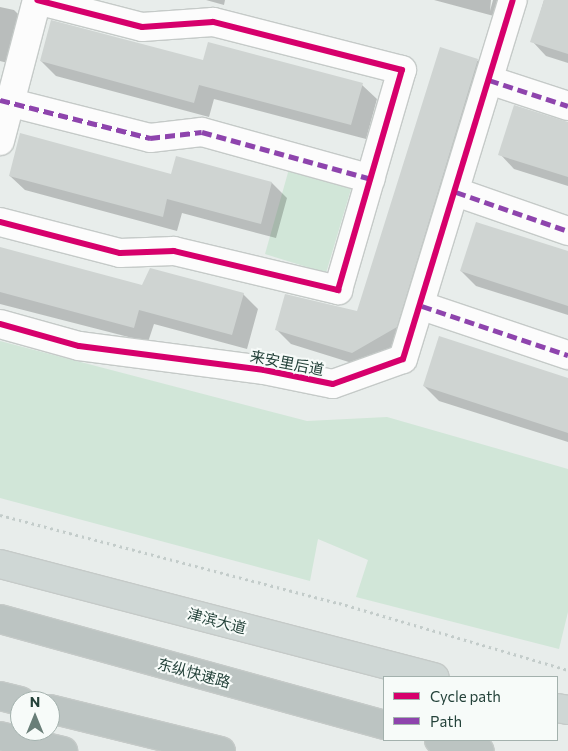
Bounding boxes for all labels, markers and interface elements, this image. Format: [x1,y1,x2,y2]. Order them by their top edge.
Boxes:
street label: 来安里后道 [248,347,326,379]
street label: 津滨大道 [186,605,248,637]
street label: 东纵快速路 [155,655,233,691]
legend [383,676,558,741]
text: Cycle path [430,687,501,705]
north arrow [10,691,60,741]
text: N [30,693,40,710]
text: Path [430,712,462,730]

